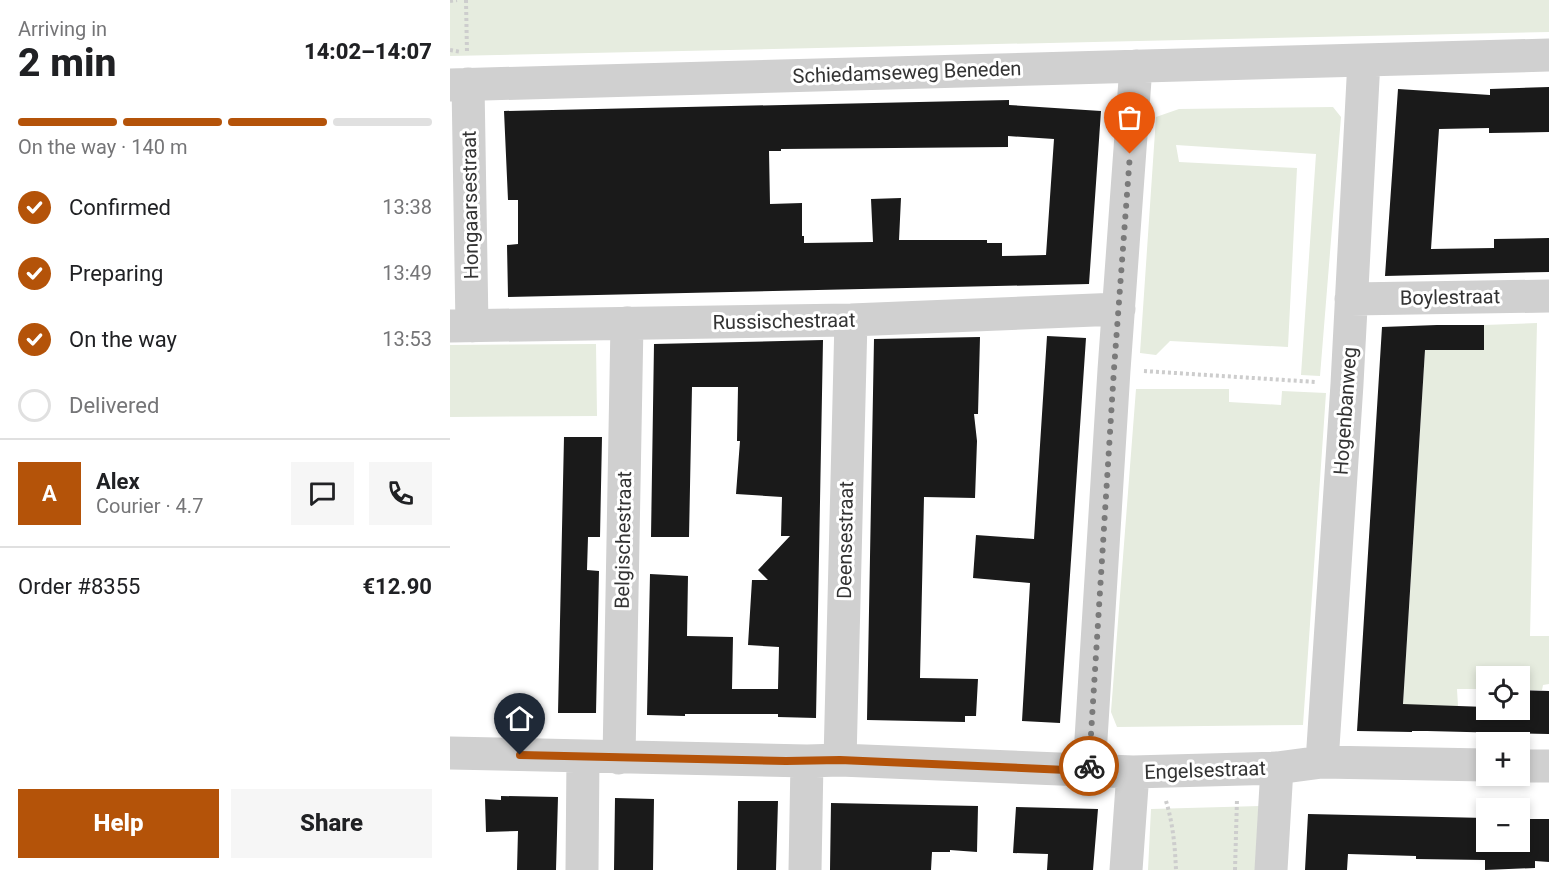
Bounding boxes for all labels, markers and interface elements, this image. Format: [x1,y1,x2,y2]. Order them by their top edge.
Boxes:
text: Arriving in [18,17,107,41]
text: 14:02–14:07 [304,39,432,64]
text: 2 min [18,40,116,86]
street label: Schiedamseweg Beneden [792,56,1022,88]
pin [1104,92,1155,154]
icon: bag [1113,101,1146,134]
street label: Hongaarsestraat [457,130,483,280]
text: On the way · 140 m [18,135,187,159]
icon: check [18,191,51,224]
text: Confirmed [69,195,171,220]
text: 13:38 [382,195,432,219]
icon: check [18,257,51,290]
text: Preparing [69,261,163,286]
text: 13:49 [382,261,432,285]
street label: Boylestraat [1400,284,1500,310]
street label: Russischestraat [712,308,856,334]
icon: check [18,323,51,356]
text: On the way [69,327,177,352]
text: 13:53 [382,327,432,351]
street label: Hogenbanweg [1329,346,1361,476]
text: Delivered [69,393,159,418]
button: chat [291,462,354,525]
button: phone [369,462,432,525]
text: Alex [96,469,140,494]
street label: Belgischestraat [610,471,636,609]
text: A [42,481,57,506]
street label: Deensestraat [832,481,858,599]
text: Courier · 4.7 [96,494,203,518]
text: Order #8355 [18,574,140,599]
text: €12.90 [363,574,432,599]
map controls [1476,666,1530,852]
button: locate [1476,666,1530,720]
pin [494,693,545,755]
icon: home [503,702,536,735]
button: + [1476,732,1530,786]
courier [1059,736,1119,796]
icon: bike [1073,750,1106,783]
street label: Engelsestraat [1144,756,1266,784]
button: Help [18,789,219,858]
button: Share [231,789,432,858]
button: − [1476,798,1530,852]

